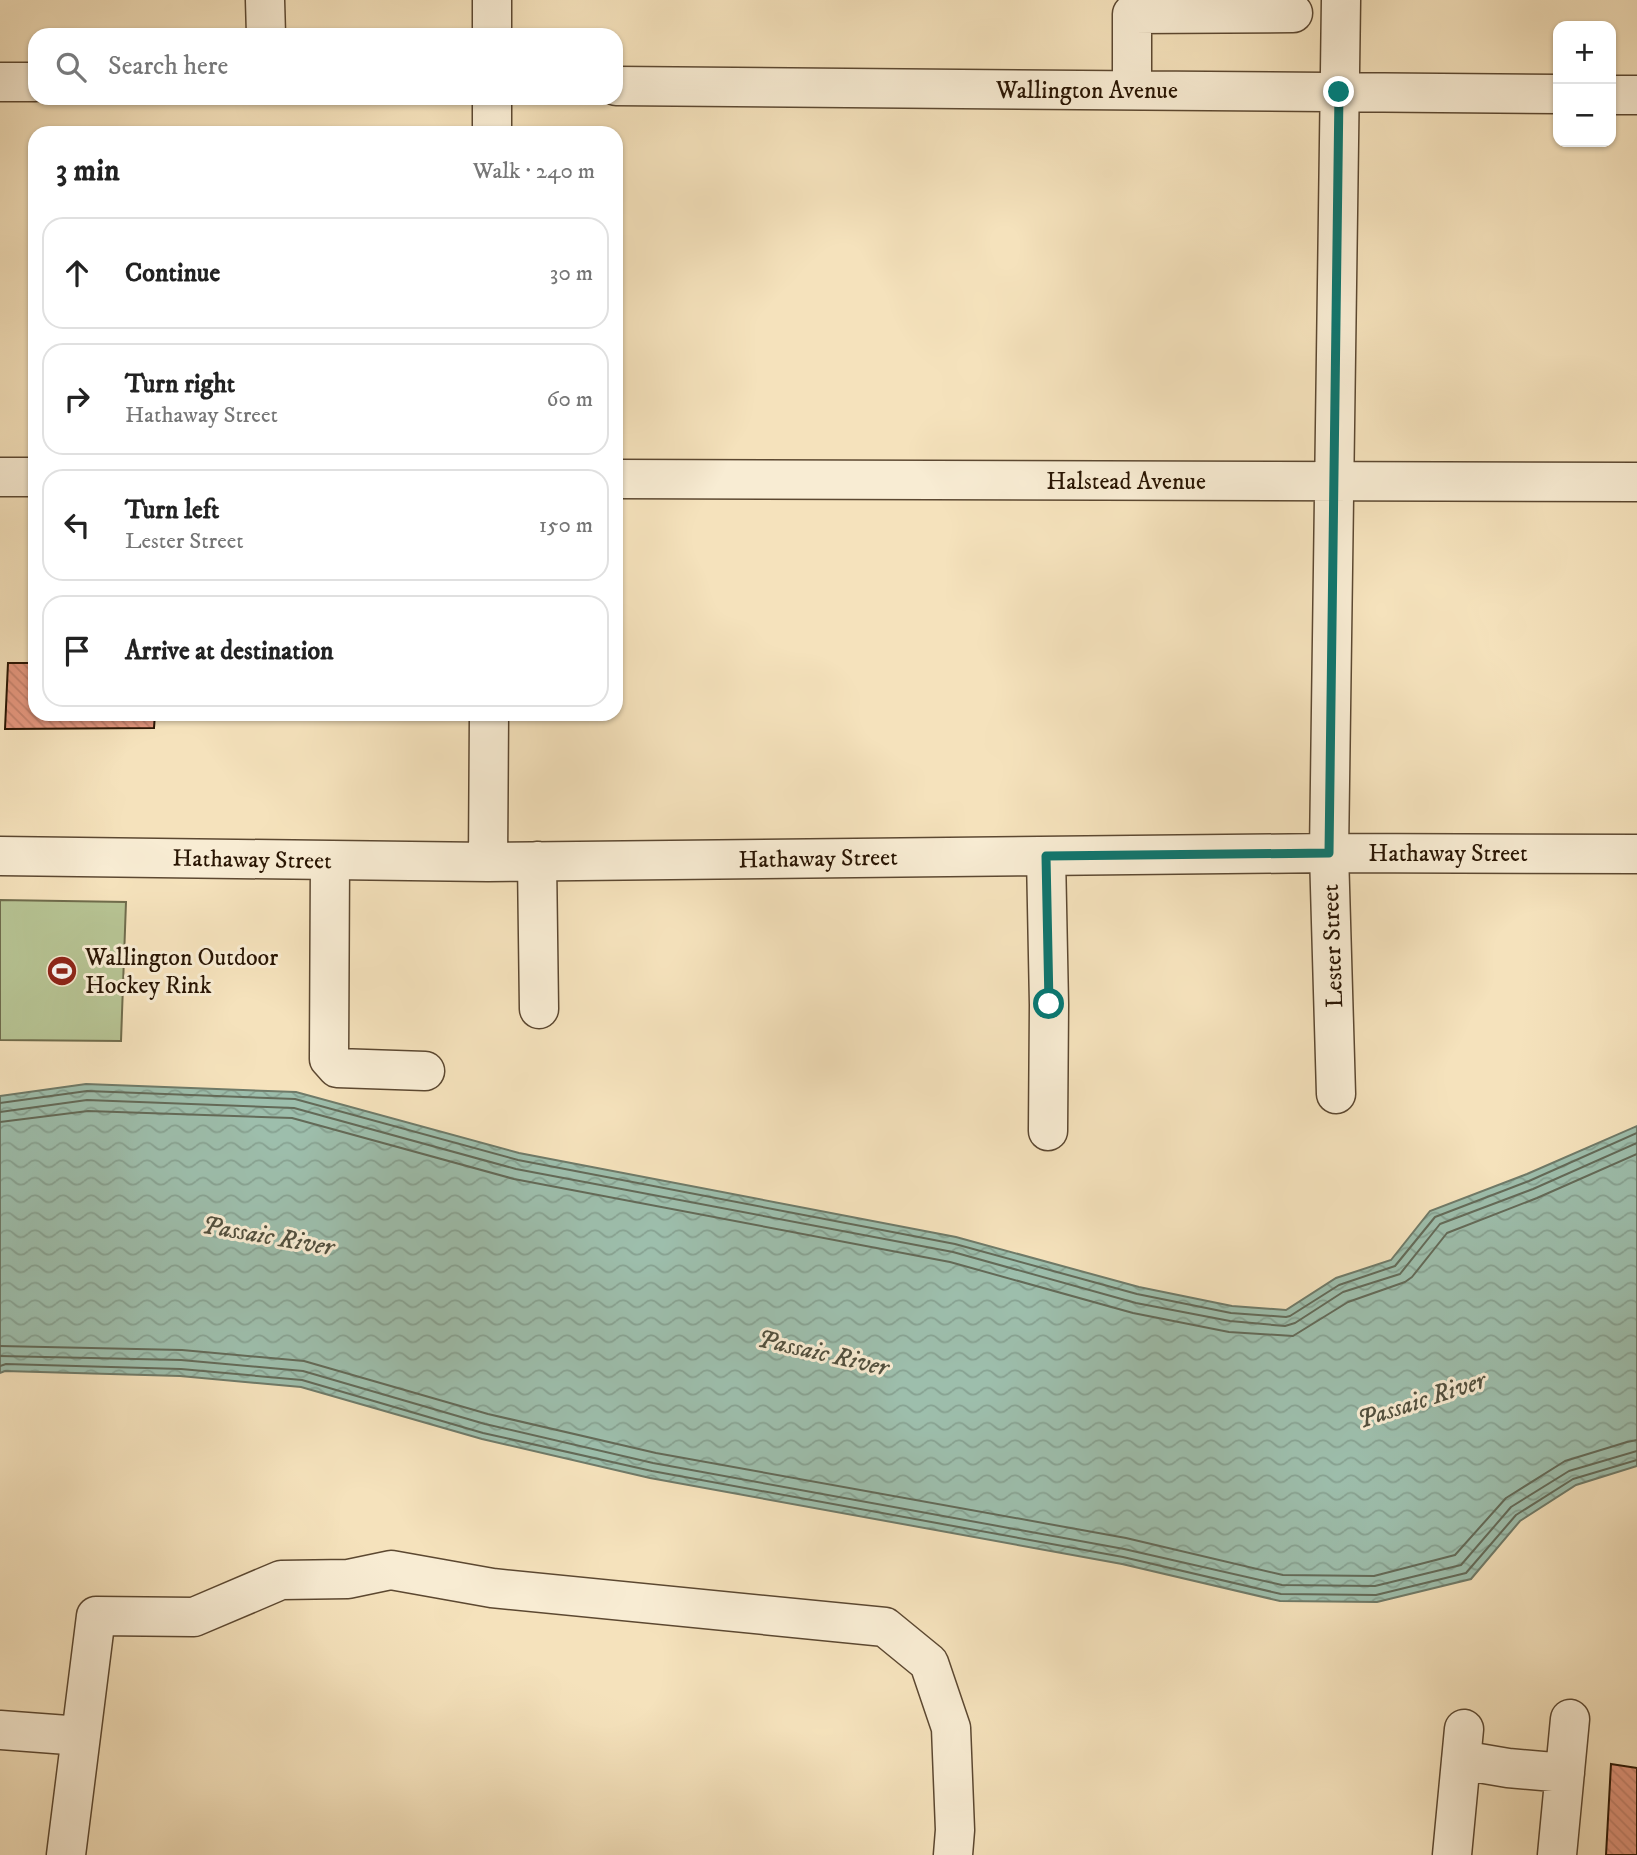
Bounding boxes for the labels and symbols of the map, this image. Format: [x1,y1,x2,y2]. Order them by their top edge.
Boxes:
street label: Wallington Avenue [995,76,1178,106]
route end [1323,76,1354,107]
street label: Halstead Avenue [1046,467,1206,497]
street label: Hathaway Street [1368,839,1528,869]
street label: Hathaway Street [738,843,898,875]
street label: Hathaway Street [172,844,332,876]
street label: Lester Street [1316,883,1350,1008]
place label: Wallington Outdoor Hockey Rink [84,943,278,1001]
sports icon: Wallington Outdoor Hockey Rink [45,954,79,988]
route start [1033,988,1064,1019]
water label: Passaic River [199,1209,338,1265]
water label: Passaic River [754,1322,893,1385]
water label: Passaic River [1353,1364,1492,1437]

